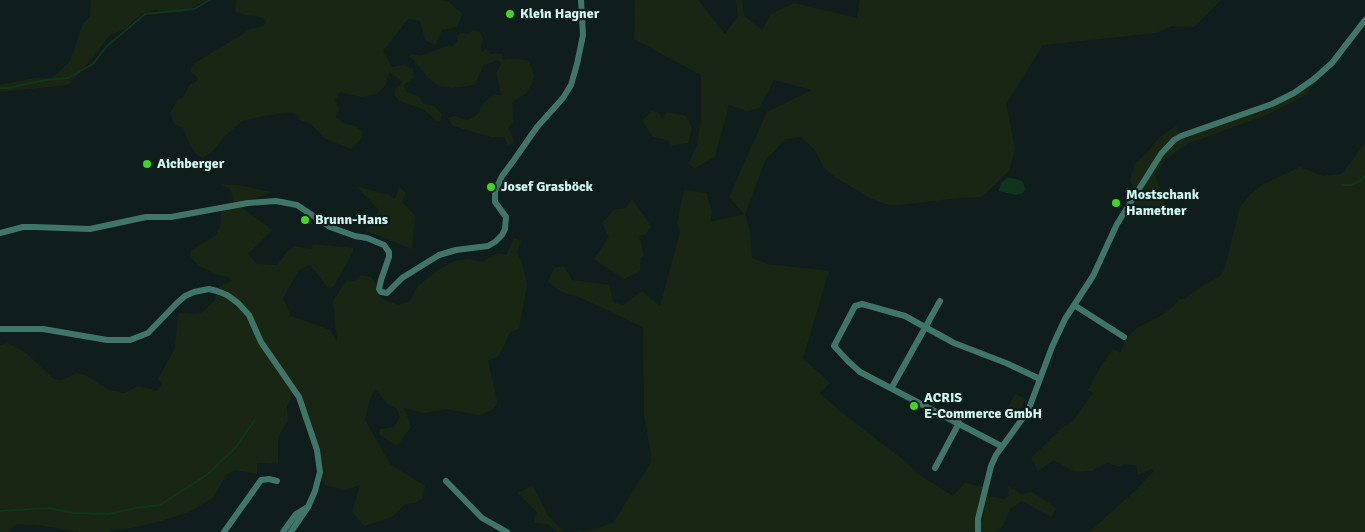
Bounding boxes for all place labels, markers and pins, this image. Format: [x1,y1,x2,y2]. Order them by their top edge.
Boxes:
place label: Klein Hagner [520,6,599,22]
marker: Klein Hagner [504,8,516,20]
place label: Aichberger [157,156,224,172]
marker: Aichberger [141,158,153,170]
place label: Josef Grasböck [501,179,593,195]
marker: Josef Grasböck [485,181,497,193]
place label: Mostschank Hametner [1126,187,1199,220]
marker: Mostschank Hametner [1110,197,1122,209]
place label: Brunn-Hans [315,212,388,228]
marker: Brunn-Hans [299,214,311,226]
place label: ACRIS E-Commerce GmbH [924,390,1042,422]
marker: ACRIS E-Commerce GmbH [908,400,920,412]

